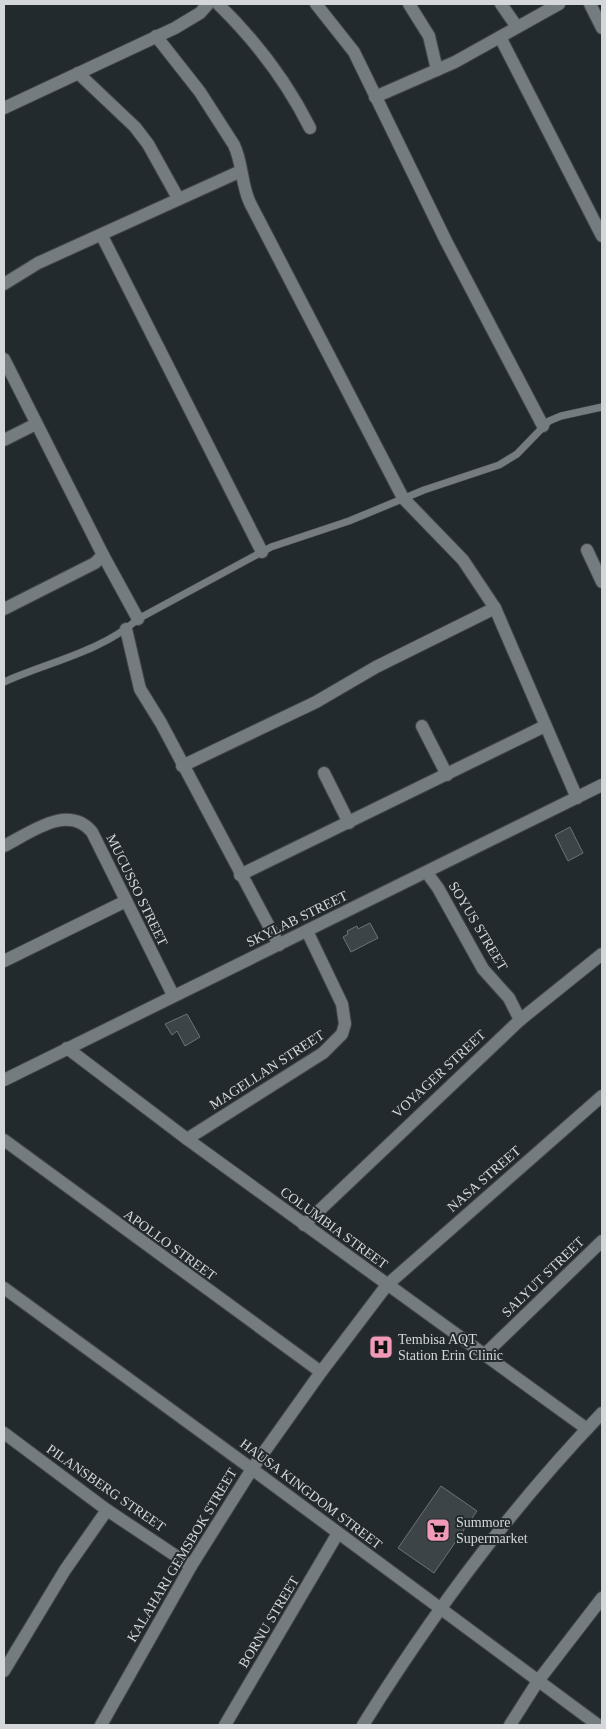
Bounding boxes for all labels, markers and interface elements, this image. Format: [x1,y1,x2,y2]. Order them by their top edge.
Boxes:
street label: MUCUSSO STREET [103,832,171,949]
street label: SOYUS STREET [446,879,511,973]
street label: SKYLAB STREET [244,888,350,950]
street label: MAGELLAN STREET [207,1027,327,1113]
street label: VOYAGER STREET [389,1027,489,1121]
street label: NASA STREET [444,1143,524,1215]
street label: COLUMBIA STREET [278,1184,391,1272]
street label: APOLLO STREET [121,1207,219,1284]
street label: SALYUT STREET [499,1234,588,1320]
place label: Tembisa AQT Station Erin Clinic [398,1332,503,1363]
hospital icon: Tembisa AQT Station Erin Clinic [368,1334,394,1360]
street label: HAUSA KINGDOM STREET [237,1436,385,1552]
street label: PILANSBERG STREET [44,1441,168,1535]
street label: KALAHARI GEMSBOK STREET [124,1465,240,1645]
place label: Summore Supermarket [456,1515,528,1546]
supermarket icon: Summore Supermarket [425,1517,451,1543]
street label: BORNU STREET [236,1573,302,1670]

